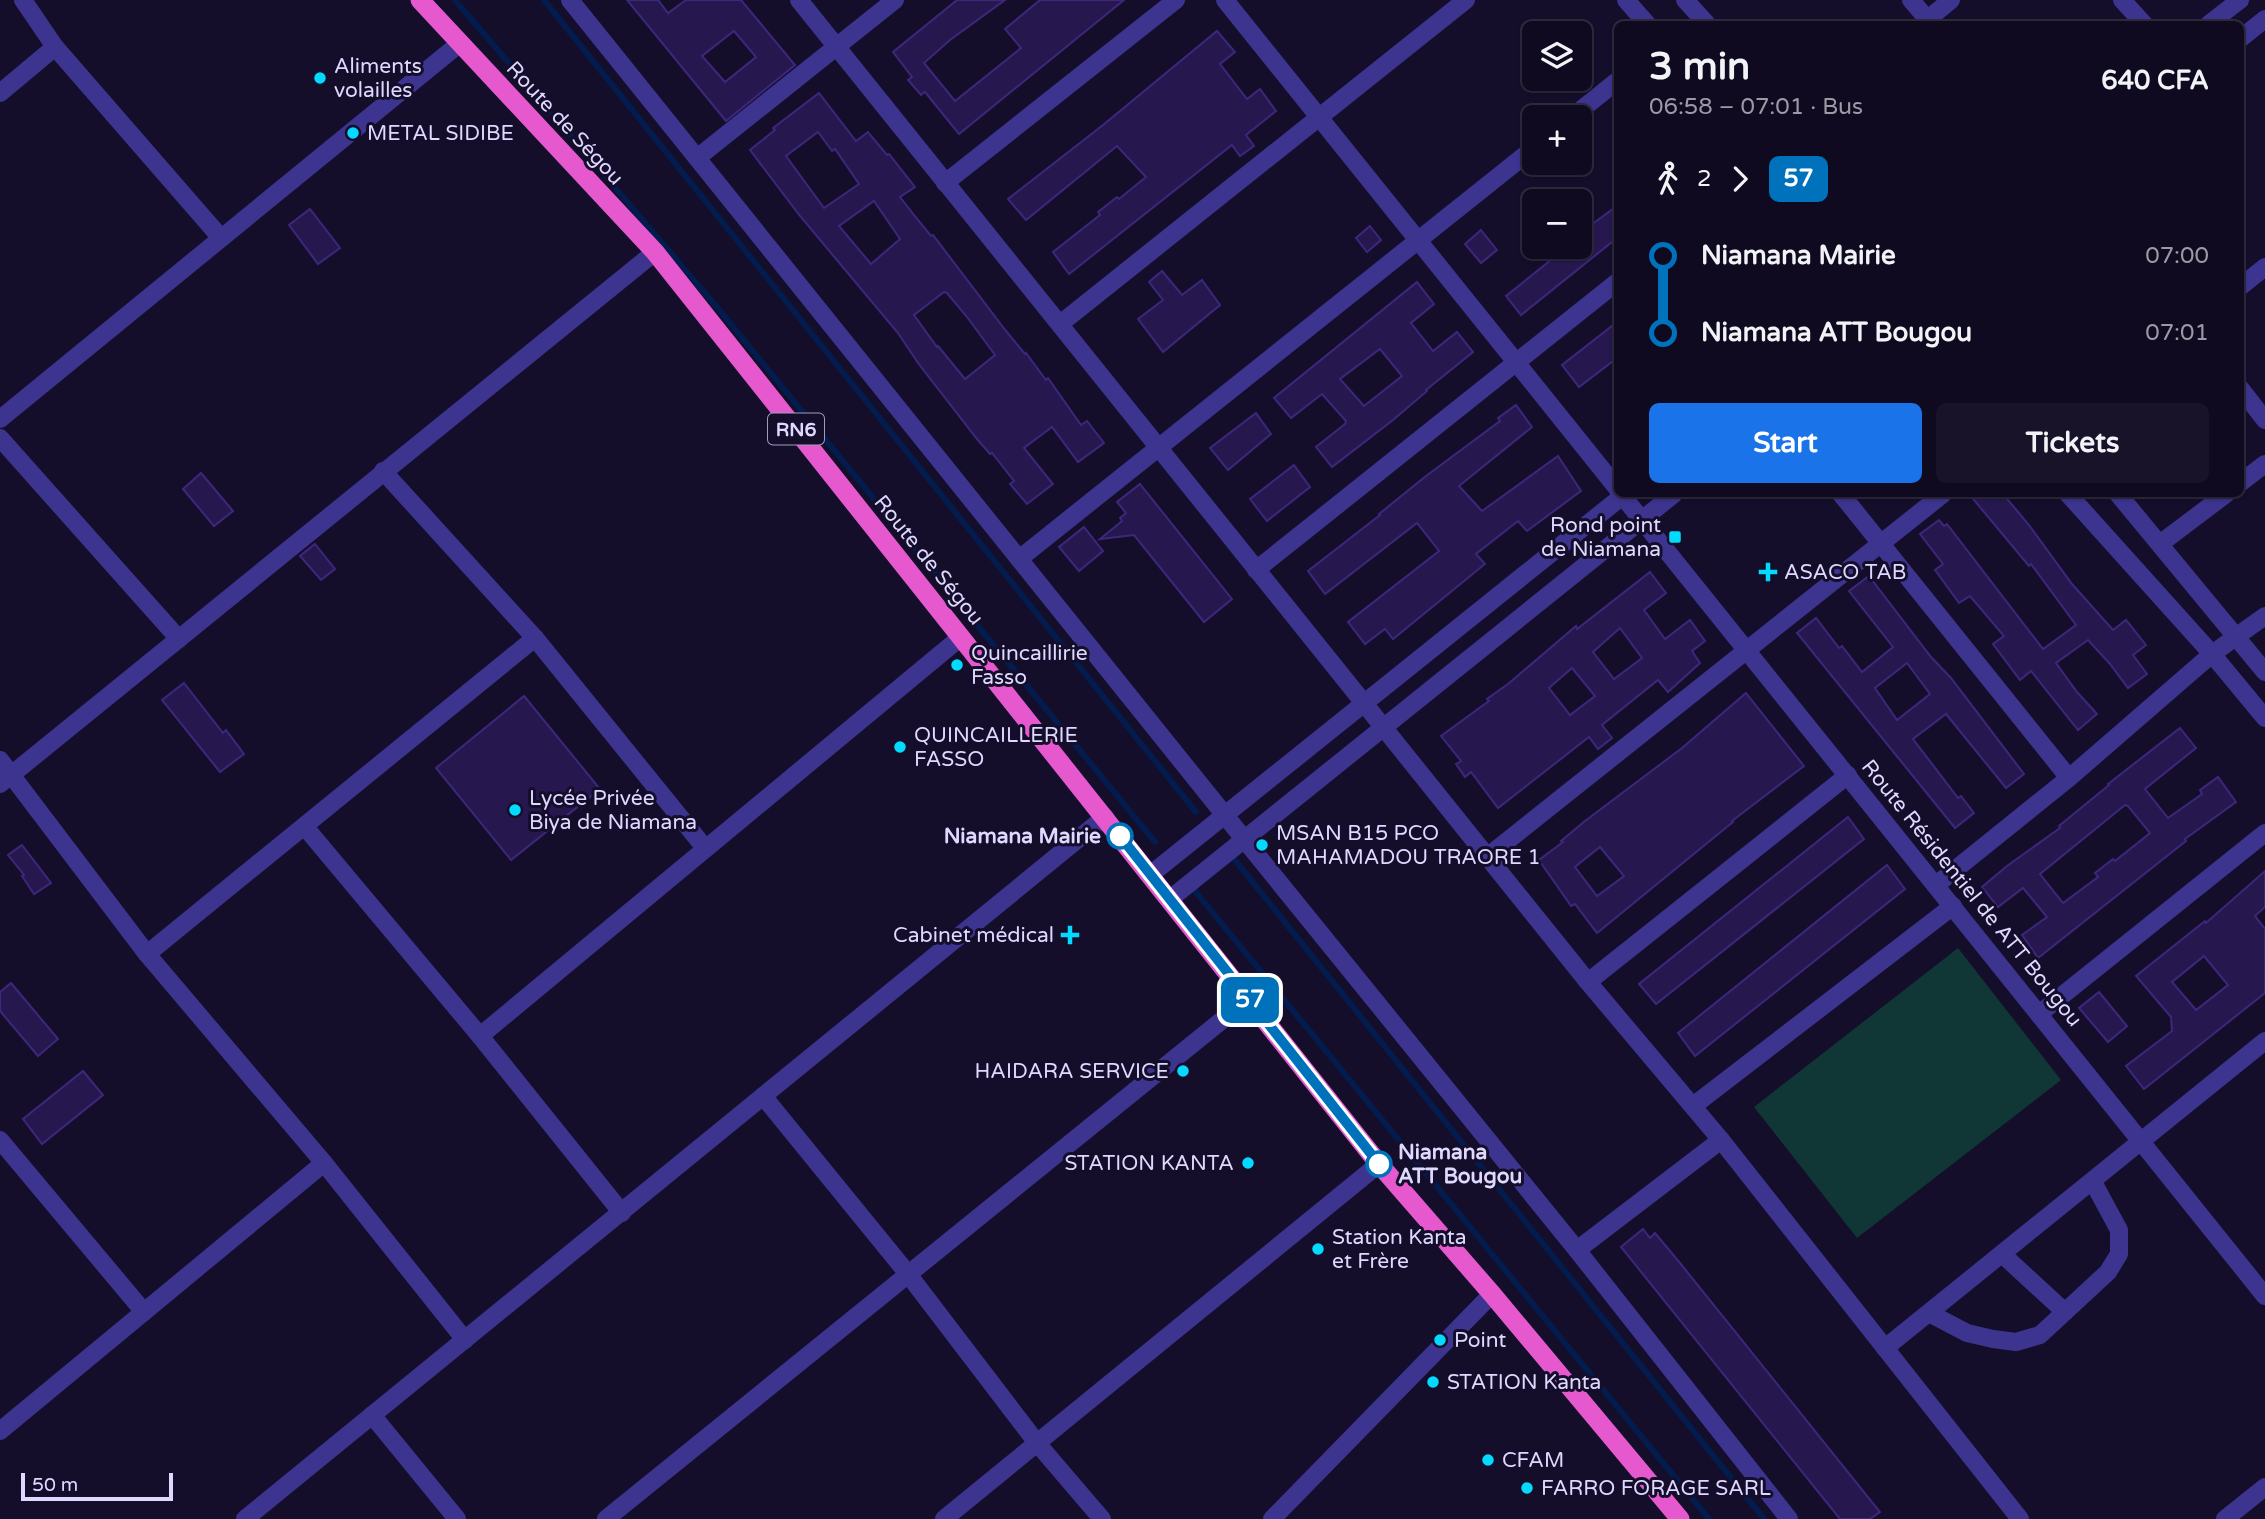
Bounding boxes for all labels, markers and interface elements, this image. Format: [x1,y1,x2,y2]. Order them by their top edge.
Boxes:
map controls [1522,21,1592,259]
button: layers [1522,21,1592,91]
text: 3 min [1649,44,1750,90]
place label: Aliments volailles [334,54,422,103]
street label: Route de Ségou [501,56,628,190]
text: 640 CFA [2101,65,2209,96]
marker: Aliments volailles [312,70,328,86]
text: 06:58 – 07:01 · Bus [1649,93,1863,121]
button: + [1522,105,1592,175]
place label: METAL SIDIBE [367,121,514,146]
marker: METAL SIDIBE [345,125,361,141]
icon: walk [1649,160,1687,198]
icon: forward [1721,160,1759,198]
text: 57 [1783,164,1814,193]
text: 2 [1697,165,1711,193]
button: − [1522,189,1592,259]
text: Niamana Mairie [1701,240,1896,271]
text: 07:00 [2145,242,2209,270]
text: Niamana ATT Bougou [1701,317,1972,348]
text: 07:01 [2145,319,2209,347]
button: Start [1649,403,1922,483]
button: Tickets [1936,403,2209,483]
road number: RN6 [768,414,824,444]
street label: Route de Ségou [869,490,989,630]
place label: Rond point de Niamana [1541,513,1661,562]
marker: Rond point de Niamana [1667,529,1683,545]
place label: ASACO TAB [1784,560,1906,585]
marker: ASACO TAB [1758,562,1778,582]
place label: Quincaillirie Fasso [971,641,1088,690]
marker: Quincaillirie Fasso [949,657,965,673]
place label: QUINCAILLERIE FASSO [914,723,1078,772]
marker: QUINCAILLERIE FASSO [892,739,908,755]
street label: Route Résidentiel de ATT Bougou [1856,755,2087,1032]
place label: Lycée Privée Biya de Niamana [529,786,697,835]
marker: Lycée Privée Biya de Niamana [507,802,523,818]
place label: MSAN B15 PCO MAHAMADOU TRAORE 1 [1276,821,1541,870]
marker: Niamana Mairie [1107,823,1133,849]
place label: Niamana Mairie [944,824,1101,849]
marker: MSAN B15 PCO MAHAMADOU TRAORE 1 [1254,837,1270,853]
place label: Cabinet médical [893,923,1054,948]
marker: Cabinet médical [1060,925,1080,945]
line badge: 57 [1218,977,1282,1023]
text: 57 [1235,985,1265,1014]
place label: HAIDARA SERVICE [974,1059,1169,1084]
marker: HAIDARA SERVICE [1175,1063,1191,1079]
place label: Niamana ATT Bougou [1398,1140,1522,1189]
place label: STATION KANTA [1065,1151,1234,1176]
marker: Niamana ATT Bougou [1366,1151,1392,1177]
marker: STATION KANTA [1240,1155,1256,1171]
place label: Station Kanta et Frère [1332,1225,1467,1274]
marker: Station Kanta et Frère [1310,1241,1326,1257]
place label: Point [1454,1328,1506,1353]
marker: Point [1432,1332,1448,1348]
place label: STATION Kanta [1447,1370,1601,1395]
marker: STATION Kanta [1425,1374,1441,1390]
place label: CFAM [1502,1448,1564,1473]
marker: CFAM [1480,1452,1496,1468]
scale bar [21,1470,173,1502]
text: 50 m [32,1474,78,1496]
place label: FARRO FORAGE SARL [1541,1476,1771,1501]
marker: FARRO FORAGE SARL [1519,1480,1535,1496]

